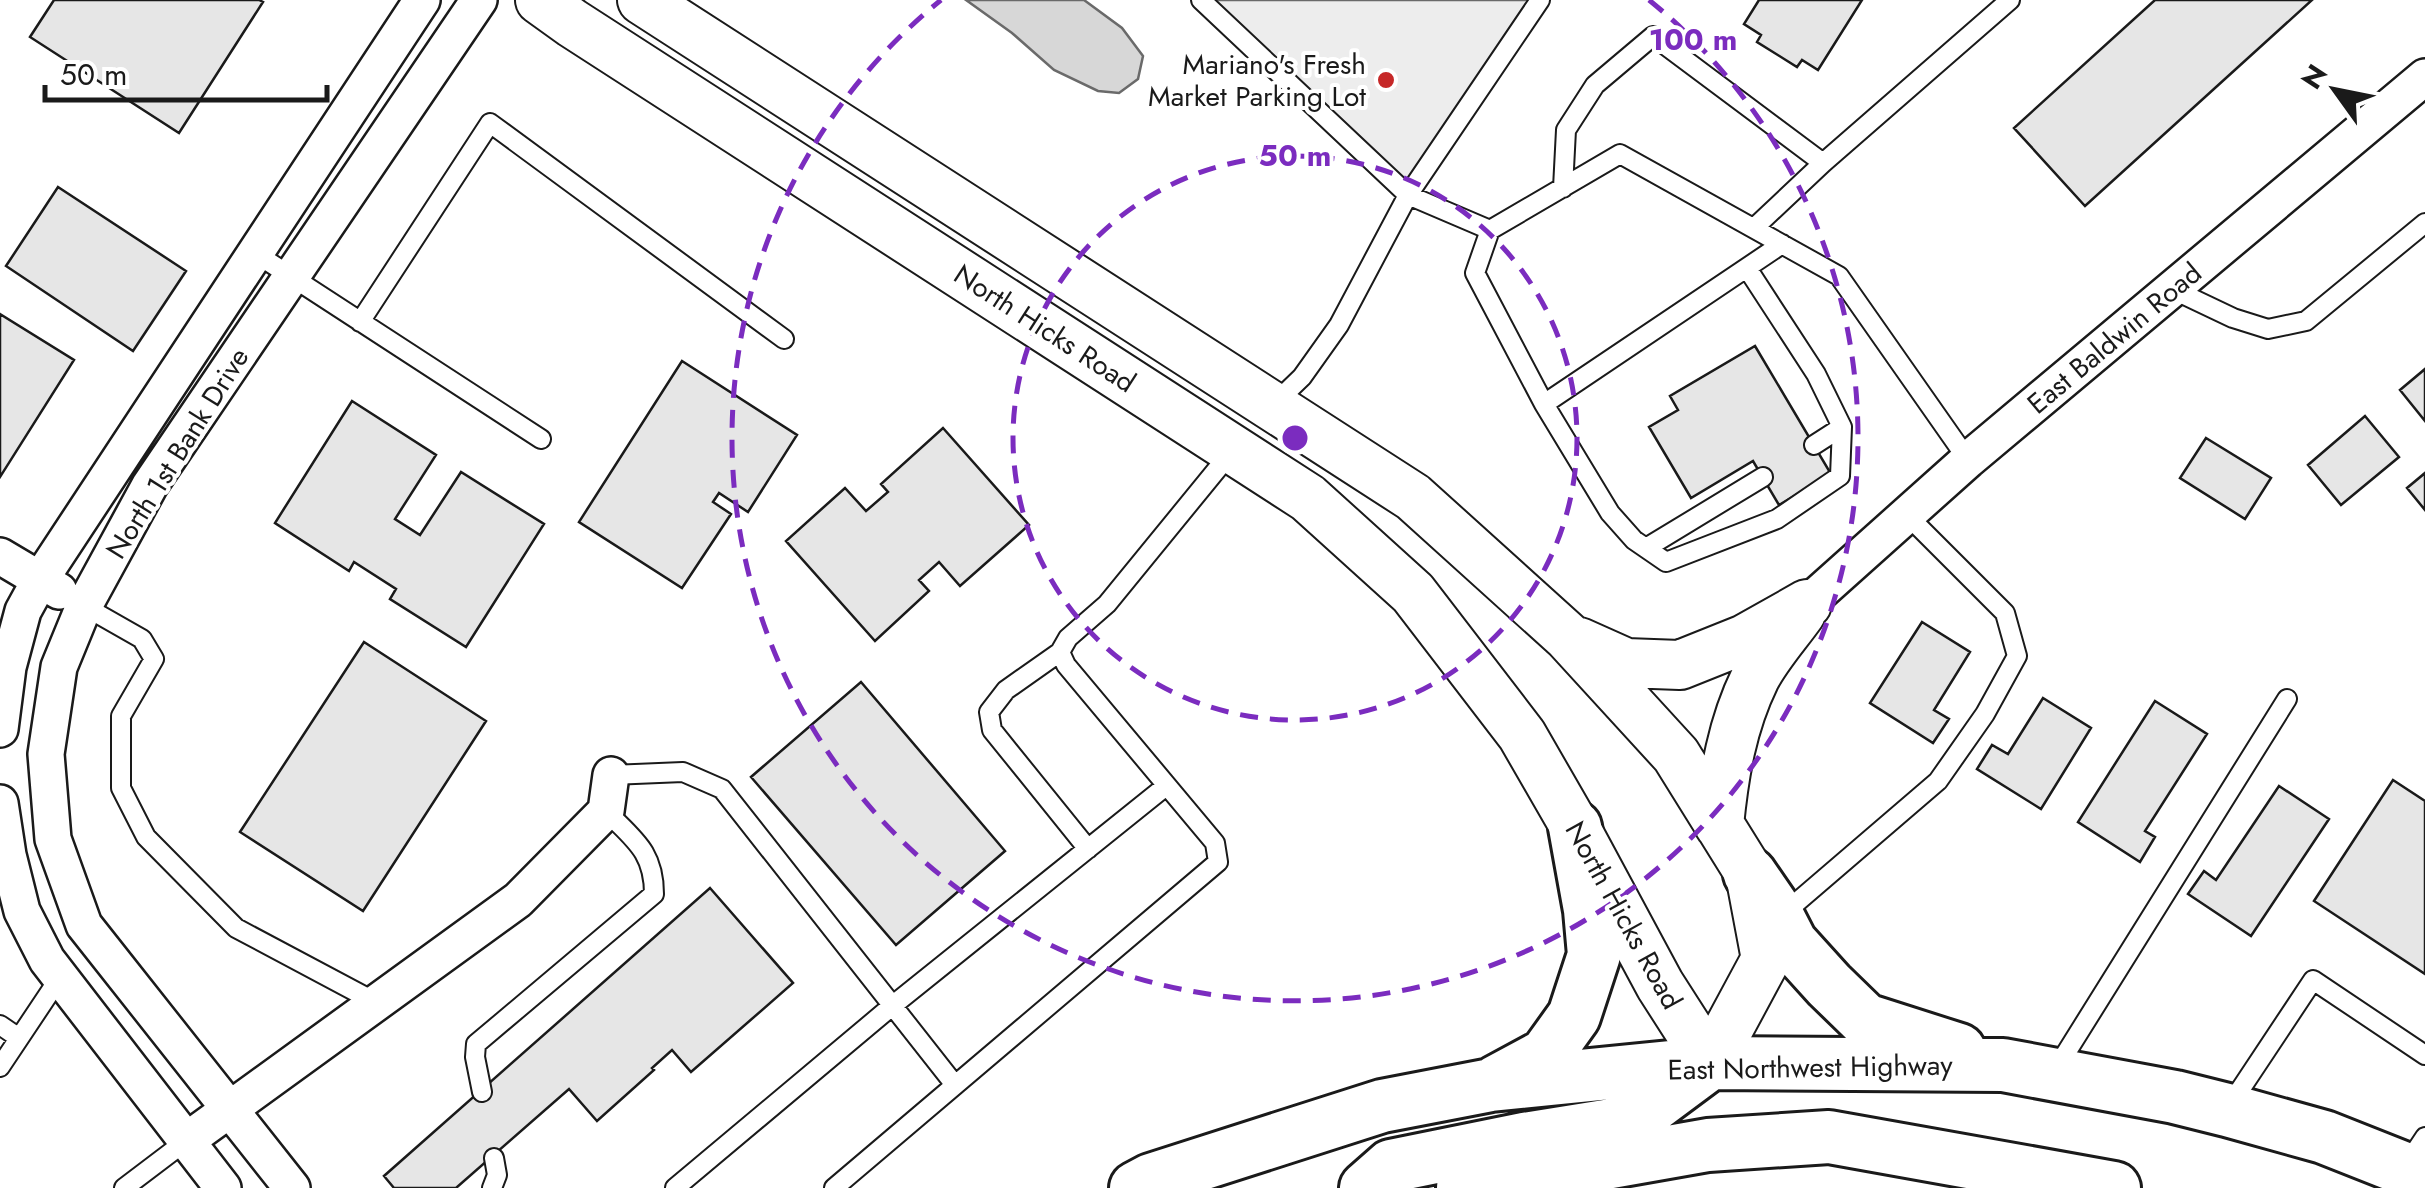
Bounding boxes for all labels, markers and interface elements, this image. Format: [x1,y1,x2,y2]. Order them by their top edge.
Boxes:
text: 100 m [1649,18,1737,61]
scale bar [45,40,328,102]
north arrow [2285,40,2385,140]
place label: Mariano's Fresh Market Parking Lot [1148,44,1366,117]
text: 50 m [60,53,127,96]
text: N [2291,56,2338,97]
marker: Mariano's Fresh Market Parking Lot [1375,69,1397,91]
text: 50 m [1259,134,1331,177]
street label: East Baldwin Road [2018,253,2210,424]
street label: North Hicks Road [946,254,1144,403]
street label: North 1st Bank Drive [96,340,259,567]
centre of rings [1277,420,1313,456]
street label: North Hicks Road [1555,814,1692,1017]
street label: East Northwest Highway [1667,1045,1954,1090]

